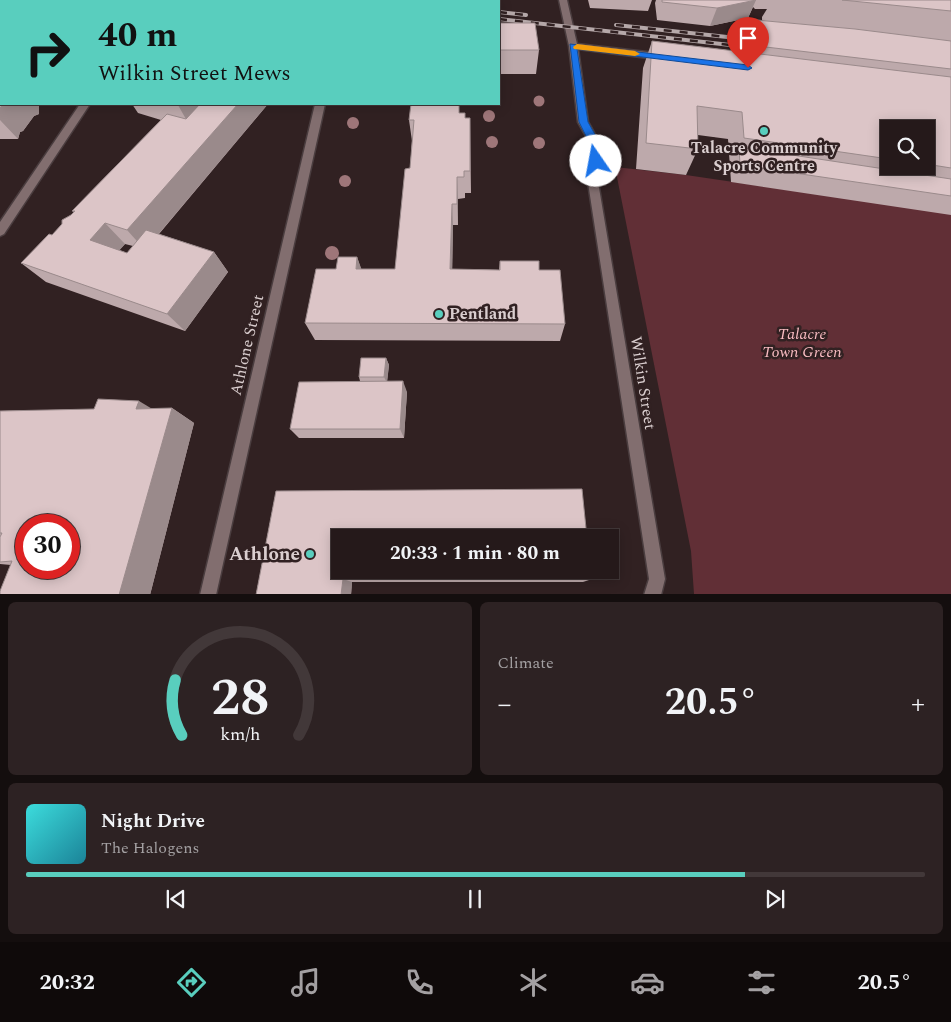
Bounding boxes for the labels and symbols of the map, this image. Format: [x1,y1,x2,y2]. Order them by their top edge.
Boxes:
pin [727,17,769,68]
marker: Talacre Community Sports Centre [758,125,770,137]
position arrow [569,134,621,186]
place label: Talacre Community Sports Centre [691,136,839,178]
street label: Athlone Street [224,292,270,398]
place label: Pentland [449,302,516,326]
marker: Pentland [433,308,445,320]
park label: Talacre Town Green [762,322,842,364]
street label: Wilkin Street [624,335,662,432]
speed limit sign: 30 [15,514,80,579]
place label: Athlone [229,540,300,569]
marker: Athlone [304,548,316,560]

